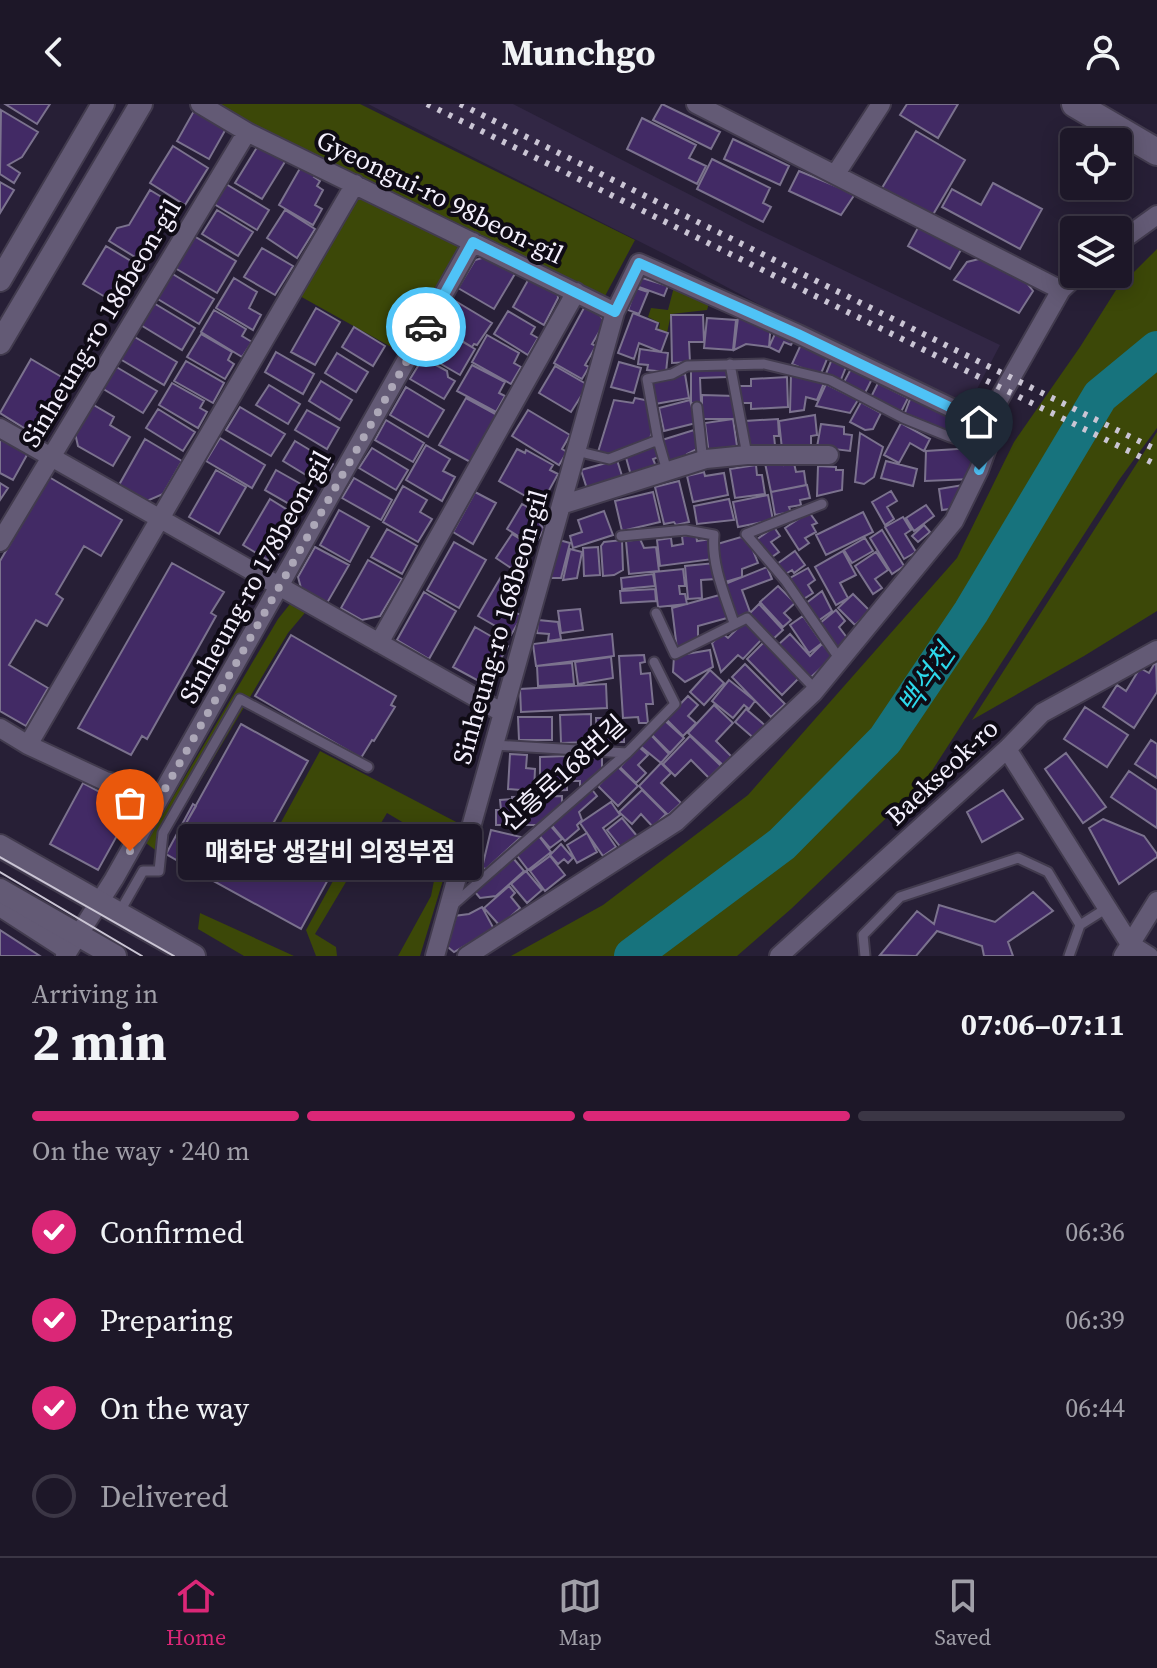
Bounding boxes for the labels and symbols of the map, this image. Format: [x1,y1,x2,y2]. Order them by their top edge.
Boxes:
street label: Gyeongui-ro 98beon-gil [310,121,570,273]
street label: Sinheung-ro 186beon-gil [13,192,190,454]
courier [386,287,466,367]
pin [945,388,1013,470]
street label: Sinheung-ro 178beon-gil [171,444,340,710]
street label: Sinheung-ro 168beon-gil [444,485,556,768]
water label: 백석천 [889,634,965,722]
street label: 신흥로168번길 [492,707,634,839]
street label: Baekseok-ro [878,710,1006,834]
pin [96,769,164,851]
callout: 매화당 생갈비 의정부점 [178,823,482,879]

